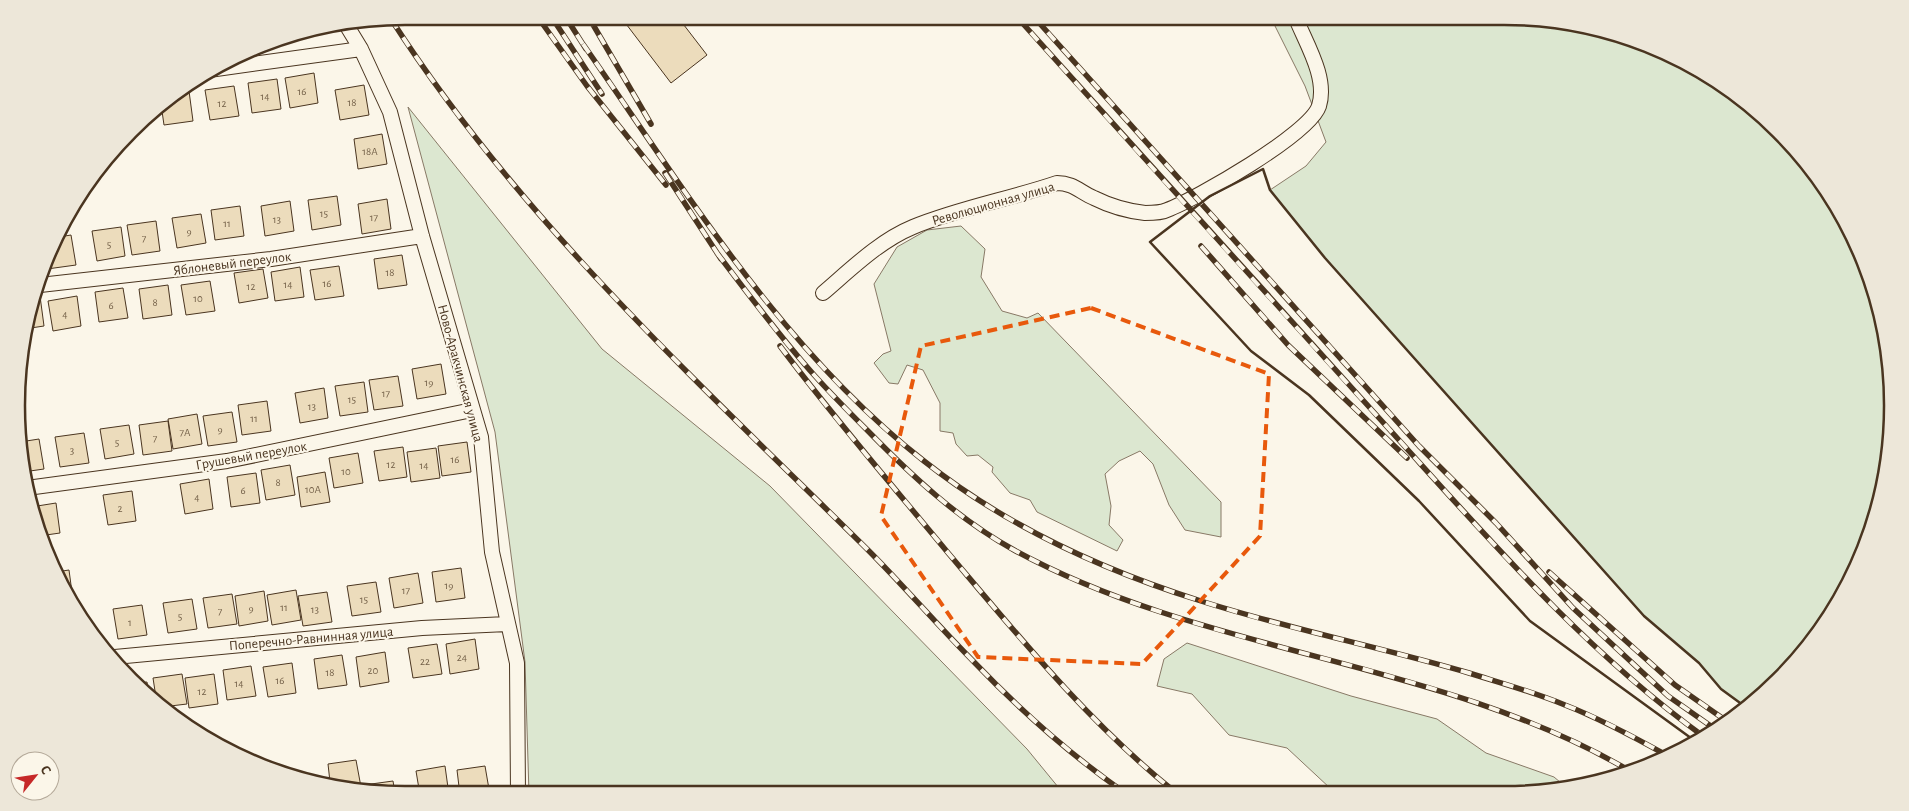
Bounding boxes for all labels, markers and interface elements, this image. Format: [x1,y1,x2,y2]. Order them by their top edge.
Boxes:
house number: 16 [298,86,306,97]
house number: 14 [260,91,270,102]
house number: 18 [348,97,357,108]
house number: 12 [218,98,226,109]
house number: 18А [362,146,378,157]
street label: Революционная улица [930,180,1057,228]
house number: 15 [320,208,329,219]
house number: 17 [370,212,379,223]
house number: 13 [273,214,282,225]
house number: 11 [223,218,231,229]
house number: 9 [186,226,192,237]
house number: 7 [142,233,147,244]
house number: 5 [107,239,112,250]
street label: Яблоневый переулок [172,250,293,278]
house number: 18 [386,267,395,278]
house number: 16 [323,278,331,289]
house number: 14 [283,279,293,290]
house number: 12 [247,281,255,292]
house number: 10 [193,293,203,304]
house number: 8 [152,297,158,308]
house number: 6 [108,300,114,311]
street label: Ново-Аракчинская улица [435,303,485,444]
house number: 4 [62,309,68,320]
house number: 19 [425,377,433,388]
house number: 17 [382,388,391,399]
house number: 15 [348,394,357,405]
house number: 13 [308,401,317,412]
house number: 11 [250,413,258,424]
house number: 9 [217,424,223,435]
house number: 7А [179,427,191,438]
house number: 7 [153,433,158,444]
house number: 5 [115,437,120,448]
street label: Грушевый переулок [194,439,308,473]
house number: 3 [70,445,75,456]
house number: 16 [451,454,459,465]
house number: 12 [387,459,395,470]
house number: 14 [419,460,429,471]
house number: 10 [341,466,351,477]
house number: 8 [275,477,281,488]
house number: 10А [305,484,322,495]
house number: 6 [240,485,246,496]
house number: 4 [194,492,200,503]
house number: 2 [117,503,123,514]
house number: 19 [445,580,453,591]
house number: 17 [402,585,411,596]
house number: 15 [360,594,369,605]
house number: 11 [280,602,288,613]
house number: 9 [248,603,254,614]
house number: 13 [311,604,320,615]
house number: 7 [218,606,223,617]
house number: 5 [178,611,183,622]
house number: 1 [128,617,132,628]
street label: Поперечно-Равнинная улица [228,625,394,653]
house number: 24 [457,652,467,663]
house number: 22 [420,656,430,667]
house number: 20 [368,665,379,676]
house number: 18 [326,667,335,678]
house number: 16 [276,675,284,686]
house number: 14 [234,678,244,689]
house number: 12 [198,686,206,697]
north arrow [10,751,60,801]
text: С [37,763,54,777]

